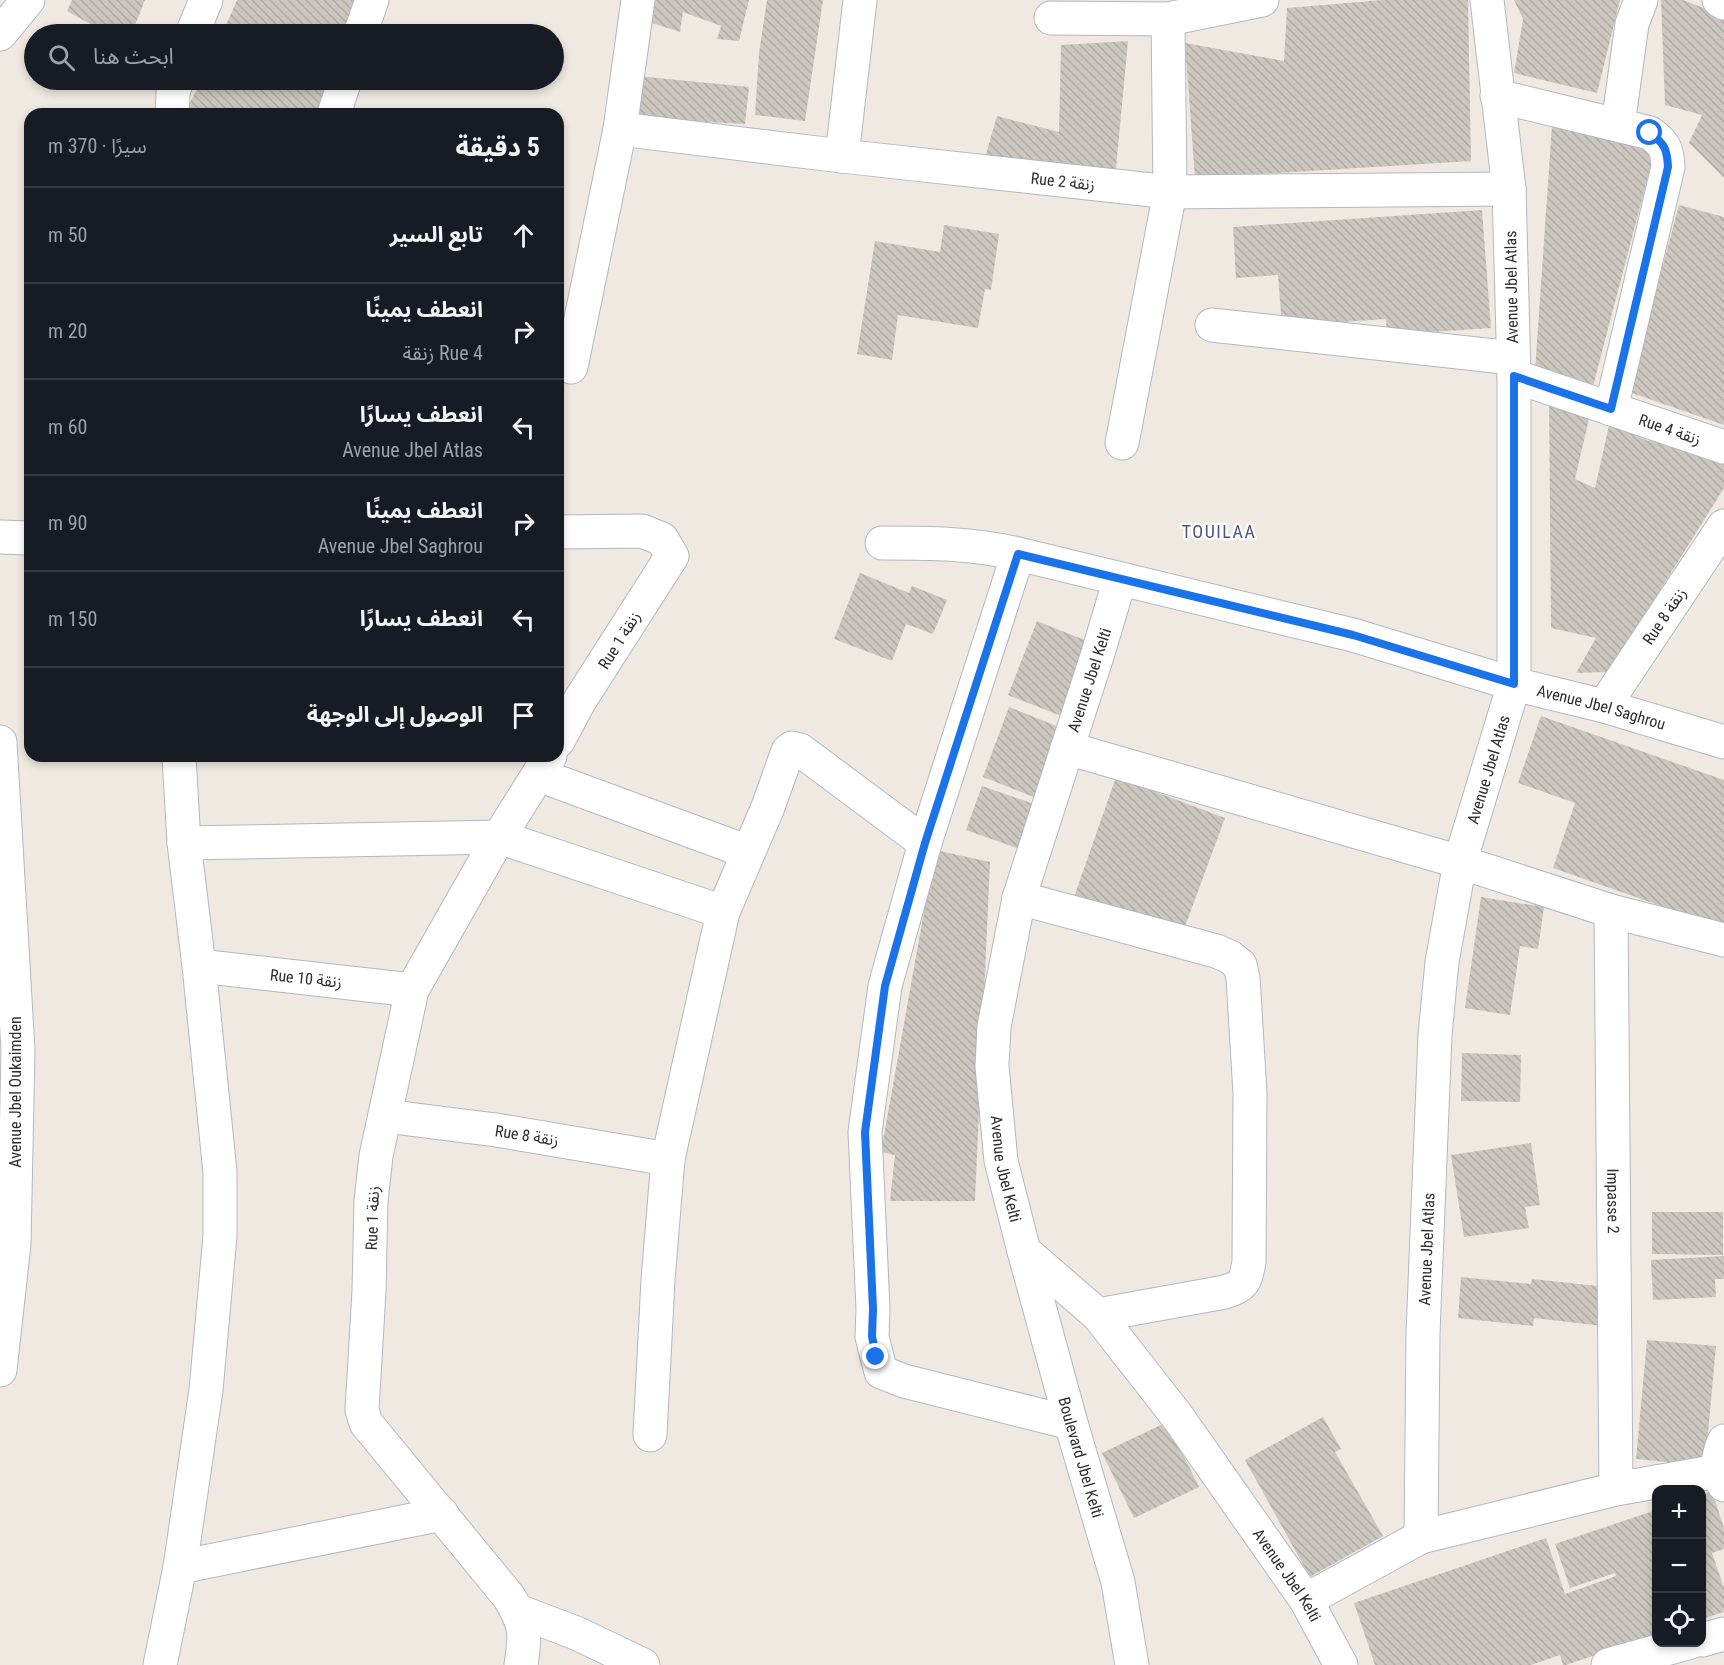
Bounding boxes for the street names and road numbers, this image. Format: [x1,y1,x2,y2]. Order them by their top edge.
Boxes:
street label: Rue 2 زنقة [1030,169,1096,194]
street label: Avenue Jbel Atlas [1501,230,1522,343]
street label: Rue 4 زنقة [1636,410,1703,449]
street label: Rue 8 زنقة [1639,584,1690,648]
street label: Rue 1 زنقة [594,608,645,673]
street label: Avenue Jbel Kelti [1064,626,1115,735]
street label: Avenue Jbel Saghrou [1535,681,1668,734]
street label: Avenue Jbel Atlas [1463,713,1514,826]
street label: Rue 10 زنقة [269,965,343,992]
street label: Avenue Jbel Oukaimden [6,1016,25,1168]
street label: Avenue Jbel Kelti [987,1115,1025,1224]
street label: Rue 8 زنقة [494,1121,560,1150]
street label: Impasse 2 [1603,1168,1623,1234]
street label: Rue 1 زنقة [362,1186,383,1251]
street label: Avenue Jbel Atlas [1415,1192,1439,1306]
street label: Boulevard Jbel Kelti [1054,1395,1107,1520]
street label: Avenue Jbel Kelti [1249,1525,1325,1625]

